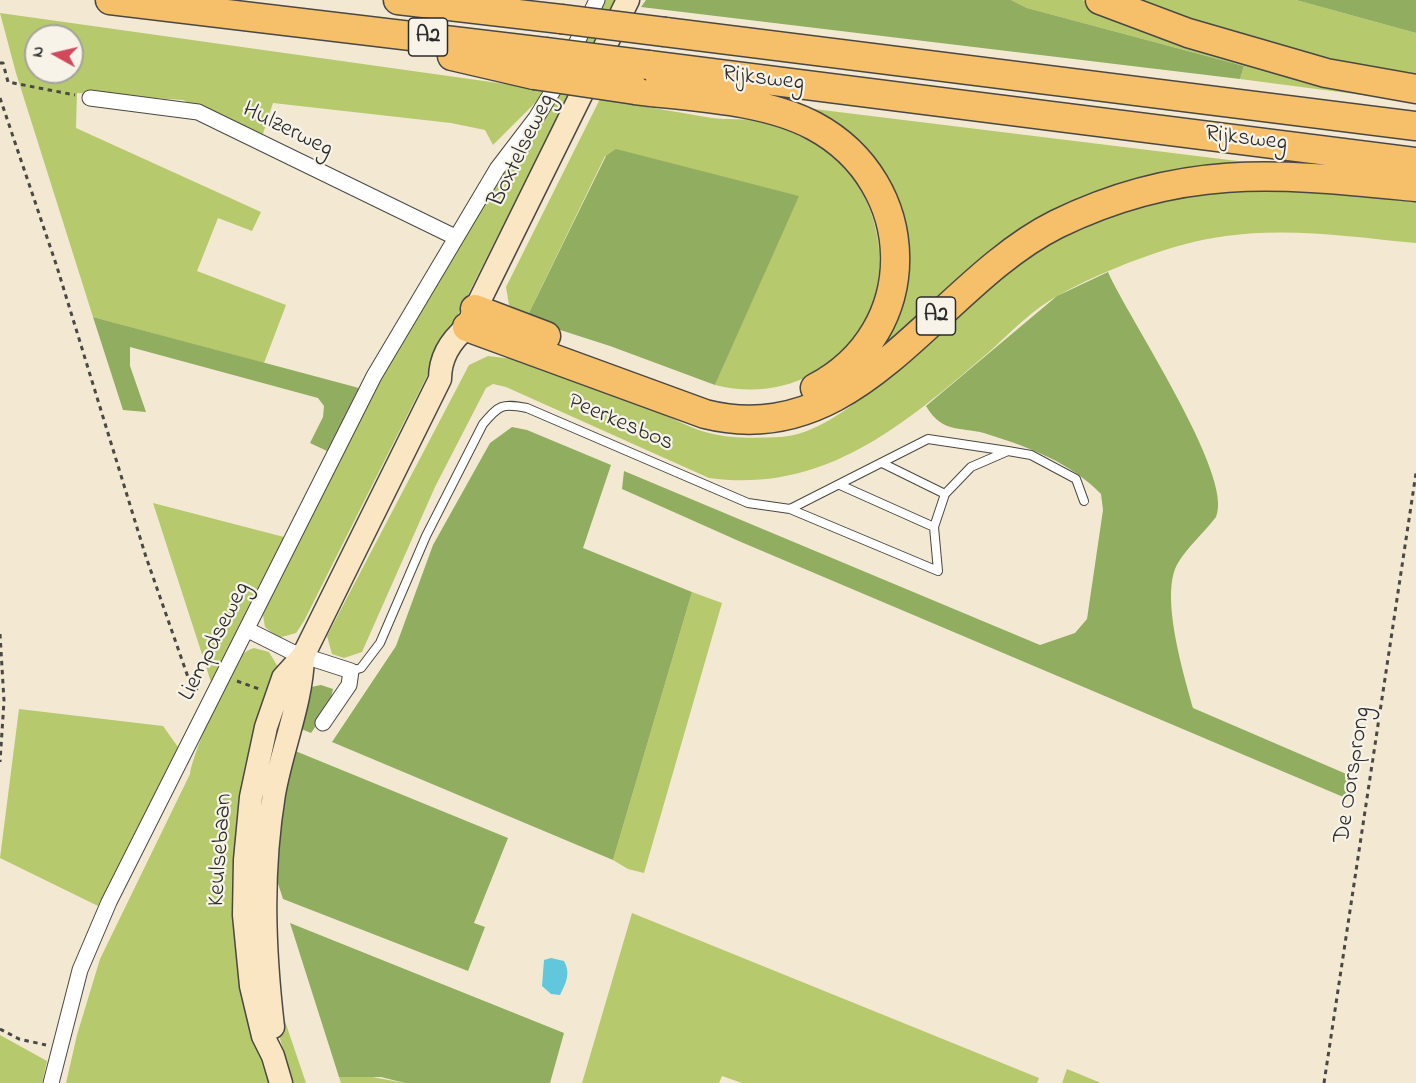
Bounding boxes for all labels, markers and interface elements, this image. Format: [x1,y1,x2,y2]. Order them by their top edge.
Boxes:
road number: A2 [408,18,448,56]
north arrow [24,24,84,84]
text: N [26,45,51,59]
street label: Rijksweg [720,61,806,99]
street label: Boxtelseweg [483,90,563,212]
street label: Hulzerweg [237,97,337,165]
street label: Rijksweg [1203,121,1289,159]
road number: A2 [916,297,956,335]
street label: Peerkesbos [563,389,677,459]
street label: Liempdseweg [174,578,258,706]
street label: De Oorsprong [1329,705,1379,845]
street label: Keulsebaan [204,792,240,908]

